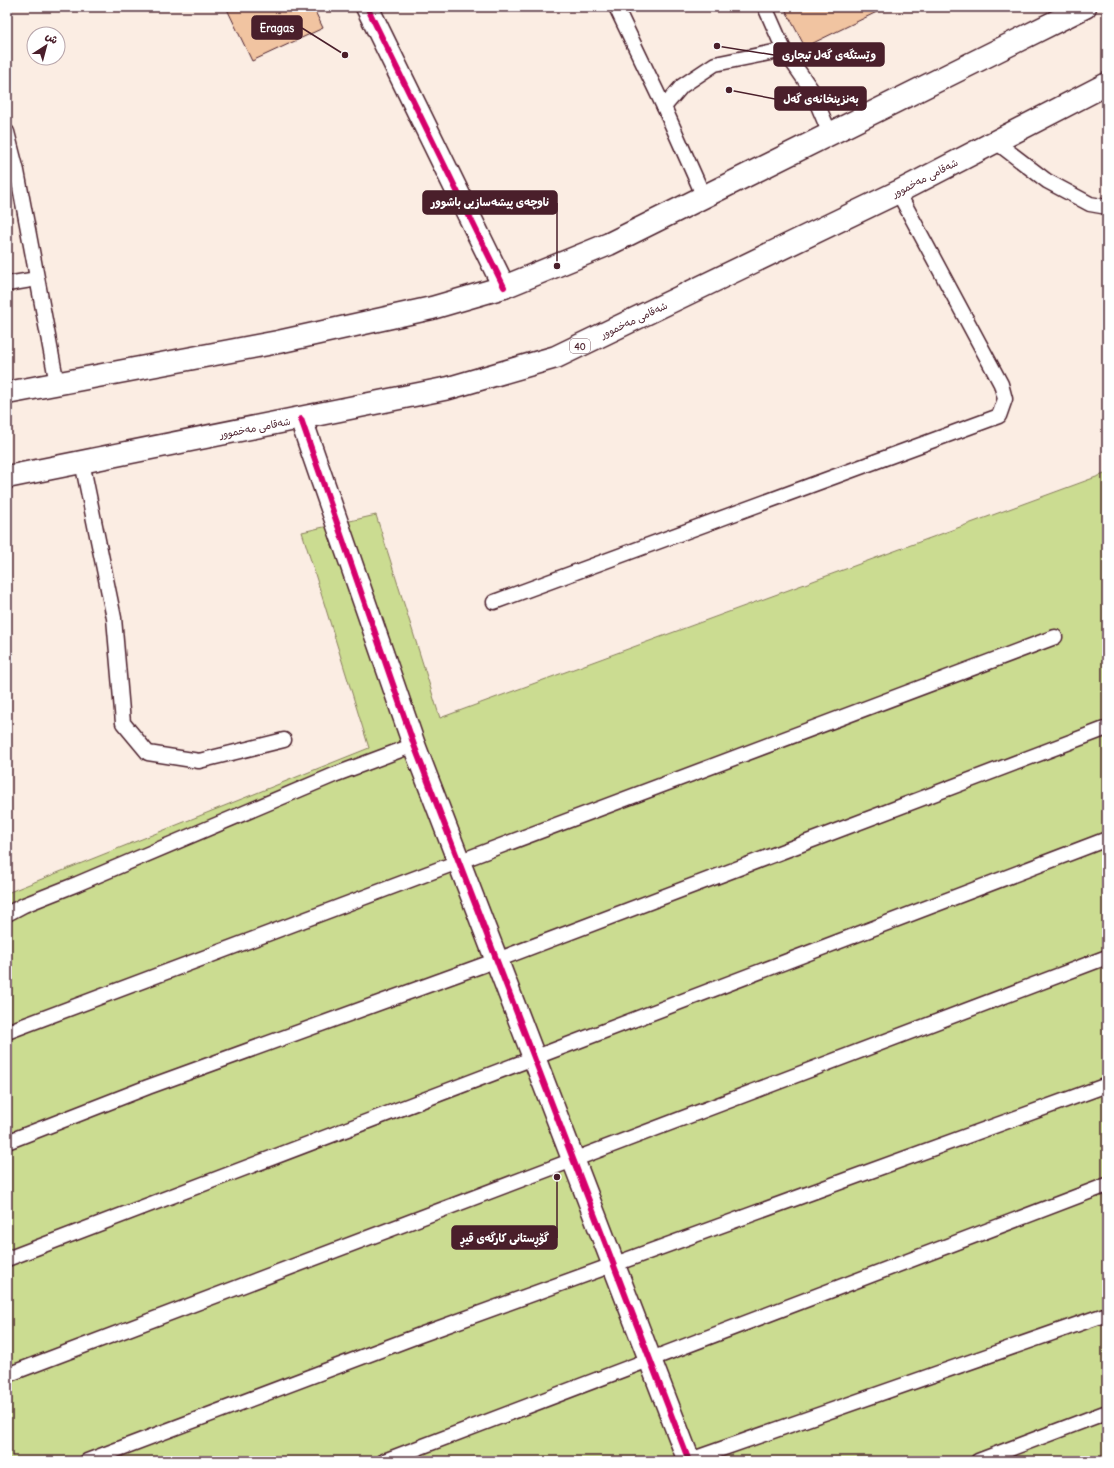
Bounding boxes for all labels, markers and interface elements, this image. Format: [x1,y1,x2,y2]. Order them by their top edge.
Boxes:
callout: Eragas [252,16,302,39]
text: Eragas [260,21,294,36]
north arrow [26,26,66,66]
text: ش [43,29,61,47]
callout: وێستگەی گەل تیجاری [774,43,884,66]
text: وێستگەی گەل تیجاری [782,48,876,62]
callout: بەنزینخانەی گەل [775,87,866,110]
text: بەنزینخانەی گەل [783,92,859,106]
street label: شەقامی مەخموور [889,156,961,202]
callout: ناوچەی پیشەسازیی باشوور [423,191,557,214]
text: ناوچەی پیشەسازیی باشوور [430,195,549,210]
street label: شەقامی مەخموور [598,299,670,342]
road number: 40 [570,339,590,353]
street label: شەقامی مەخموور [217,415,292,442]
callout: گۆڕستانی کارگەی قیڕ [452,1226,557,1249]
text: گۆڕستانی کارگەی قیڕ [460,1231,549,1248]

